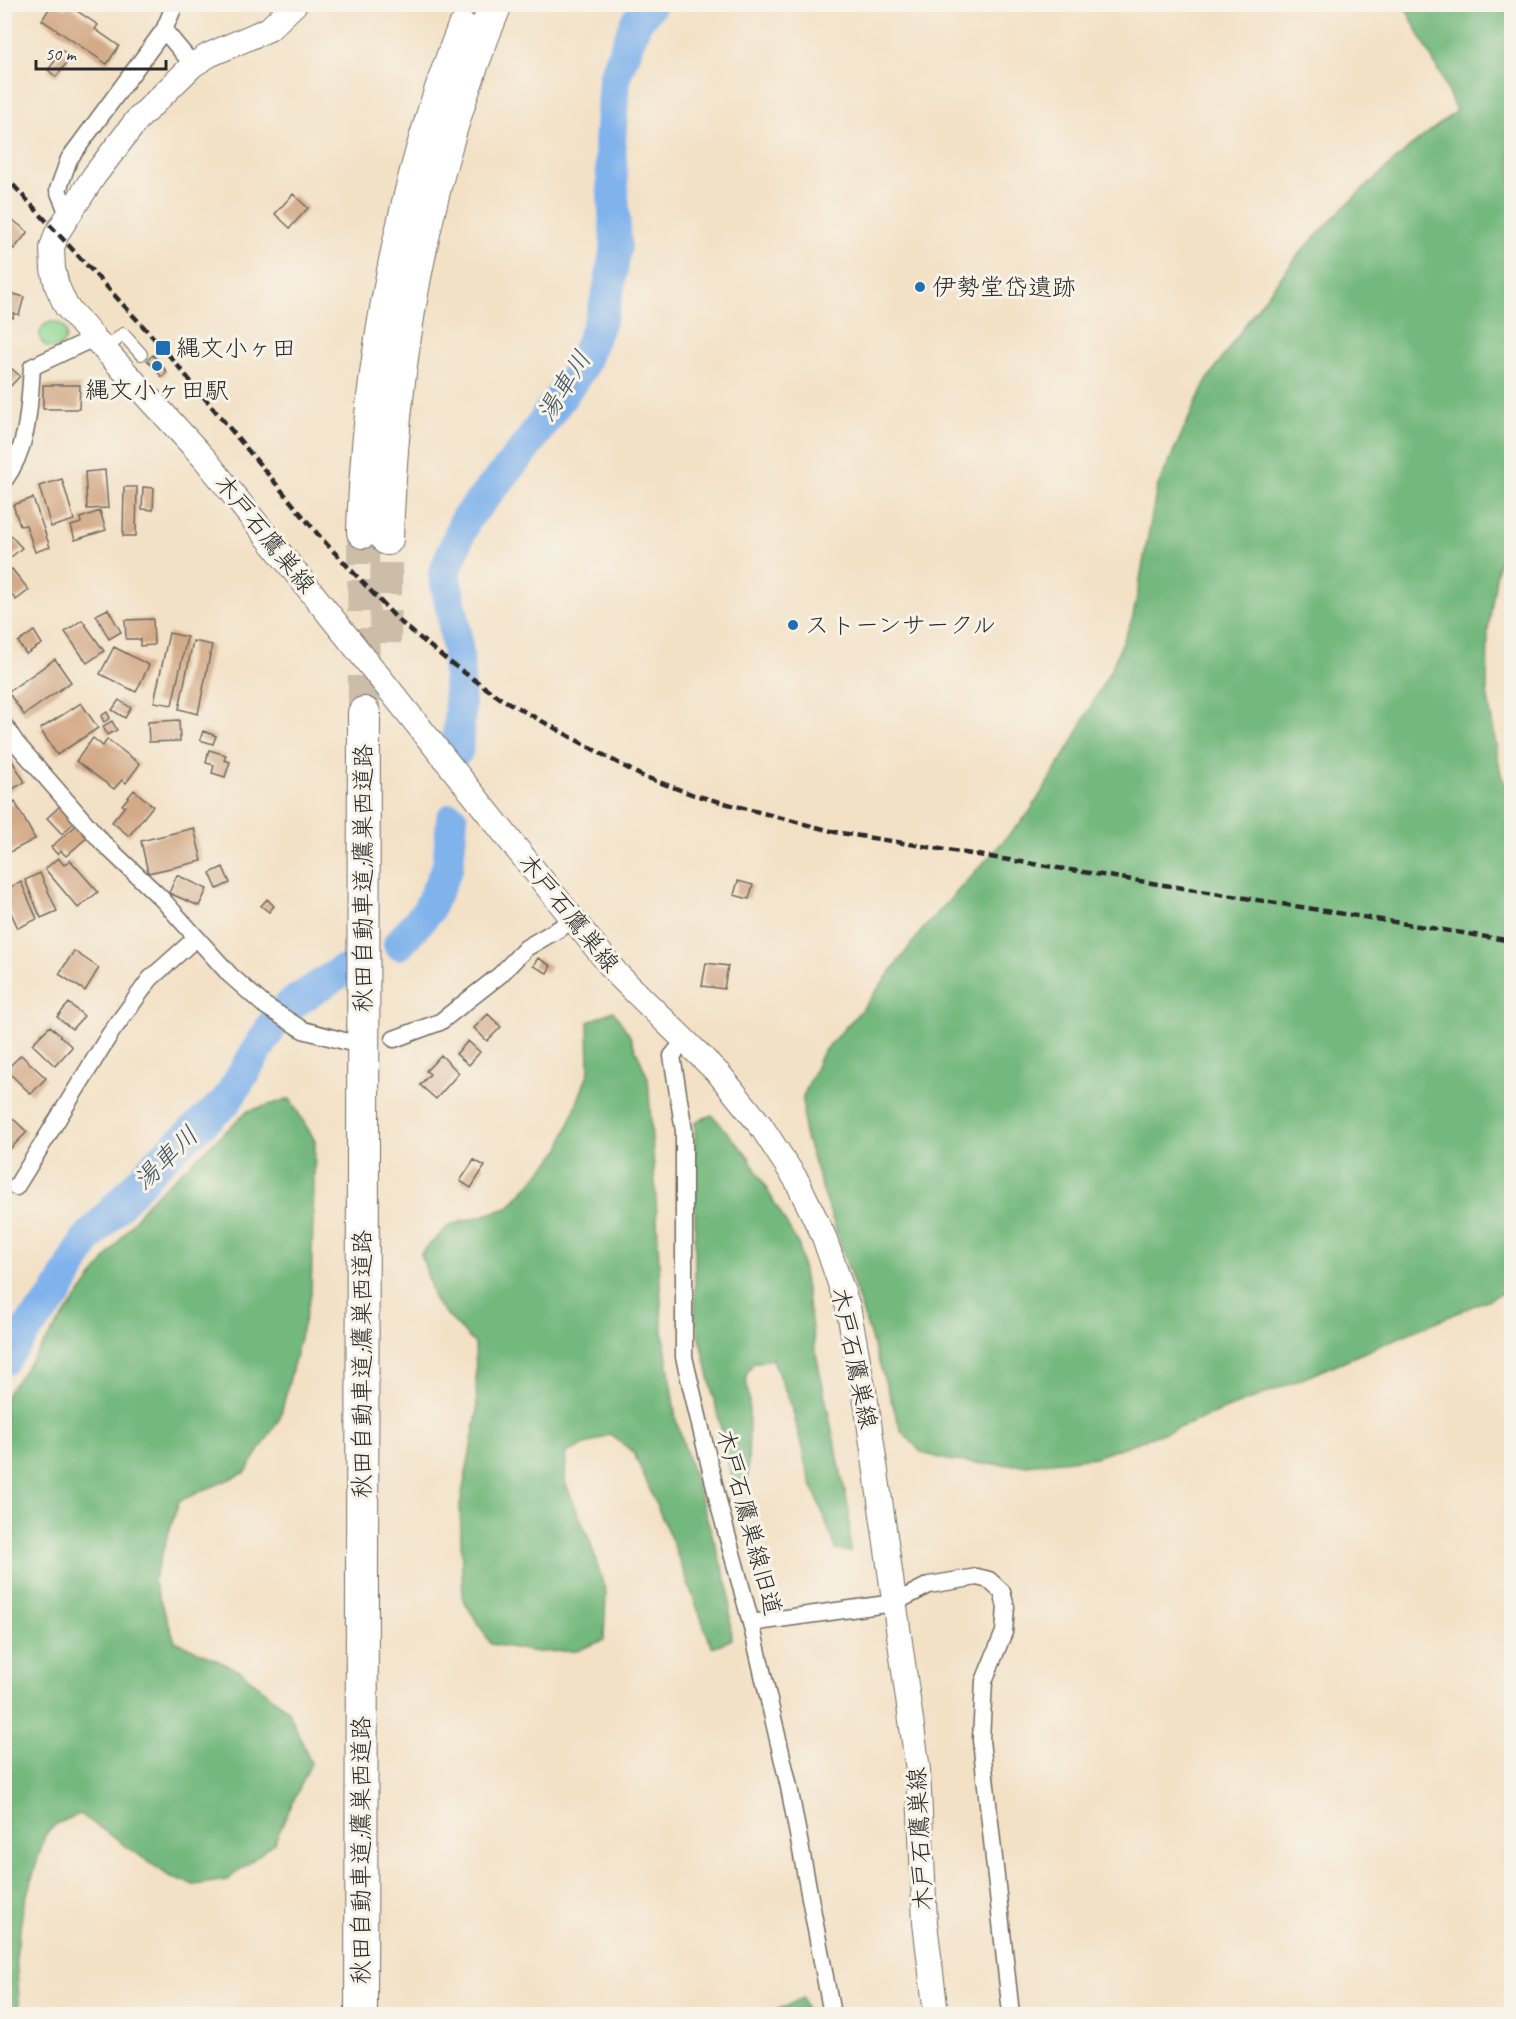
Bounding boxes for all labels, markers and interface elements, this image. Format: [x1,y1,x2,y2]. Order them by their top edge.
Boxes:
scale bar [36,33,166,71]
text: 50 m [45,43,78,65]
place label: 伊勢堂岱遺跡 [932,272,1076,302]
marker: 伊勢堂岱遺跡 [913,280,927,294]
place label: 縄文小ヶ田 [176,333,296,363]
marker: 縄文小ヶ田 [154,339,172,357]
water label: 湯車川 [529,344,599,428]
marker: 縄文小ヶ田駅 [150,359,164,373]
place label: 縄文小ヶ田駅 [85,375,229,405]
street label: 木戸石鷹巣線 [208,469,322,599]
place label: ストーンサークル [805,610,996,640]
marker: ストーンサークル [786,618,800,632]
street label: 秋田自動車道;鷹巣西道路 [348,744,378,1012]
street label: 木戸石鷹巣線 [512,848,626,978]
water label: 湯車川 [126,1119,206,1197]
street label: 秋田自動車道;鷹巣西道路 [347,1230,377,1498]
street label: 木戸石鷹巣線 [824,1284,884,1432]
street label: 木戸石鷹巣線旧道 [710,1425,788,1619]
street label: 秋田自動車道;鷹巣西道路 [346,1716,376,1984]
street label: 木戸石鷹巣線 [901,1766,939,1912]

